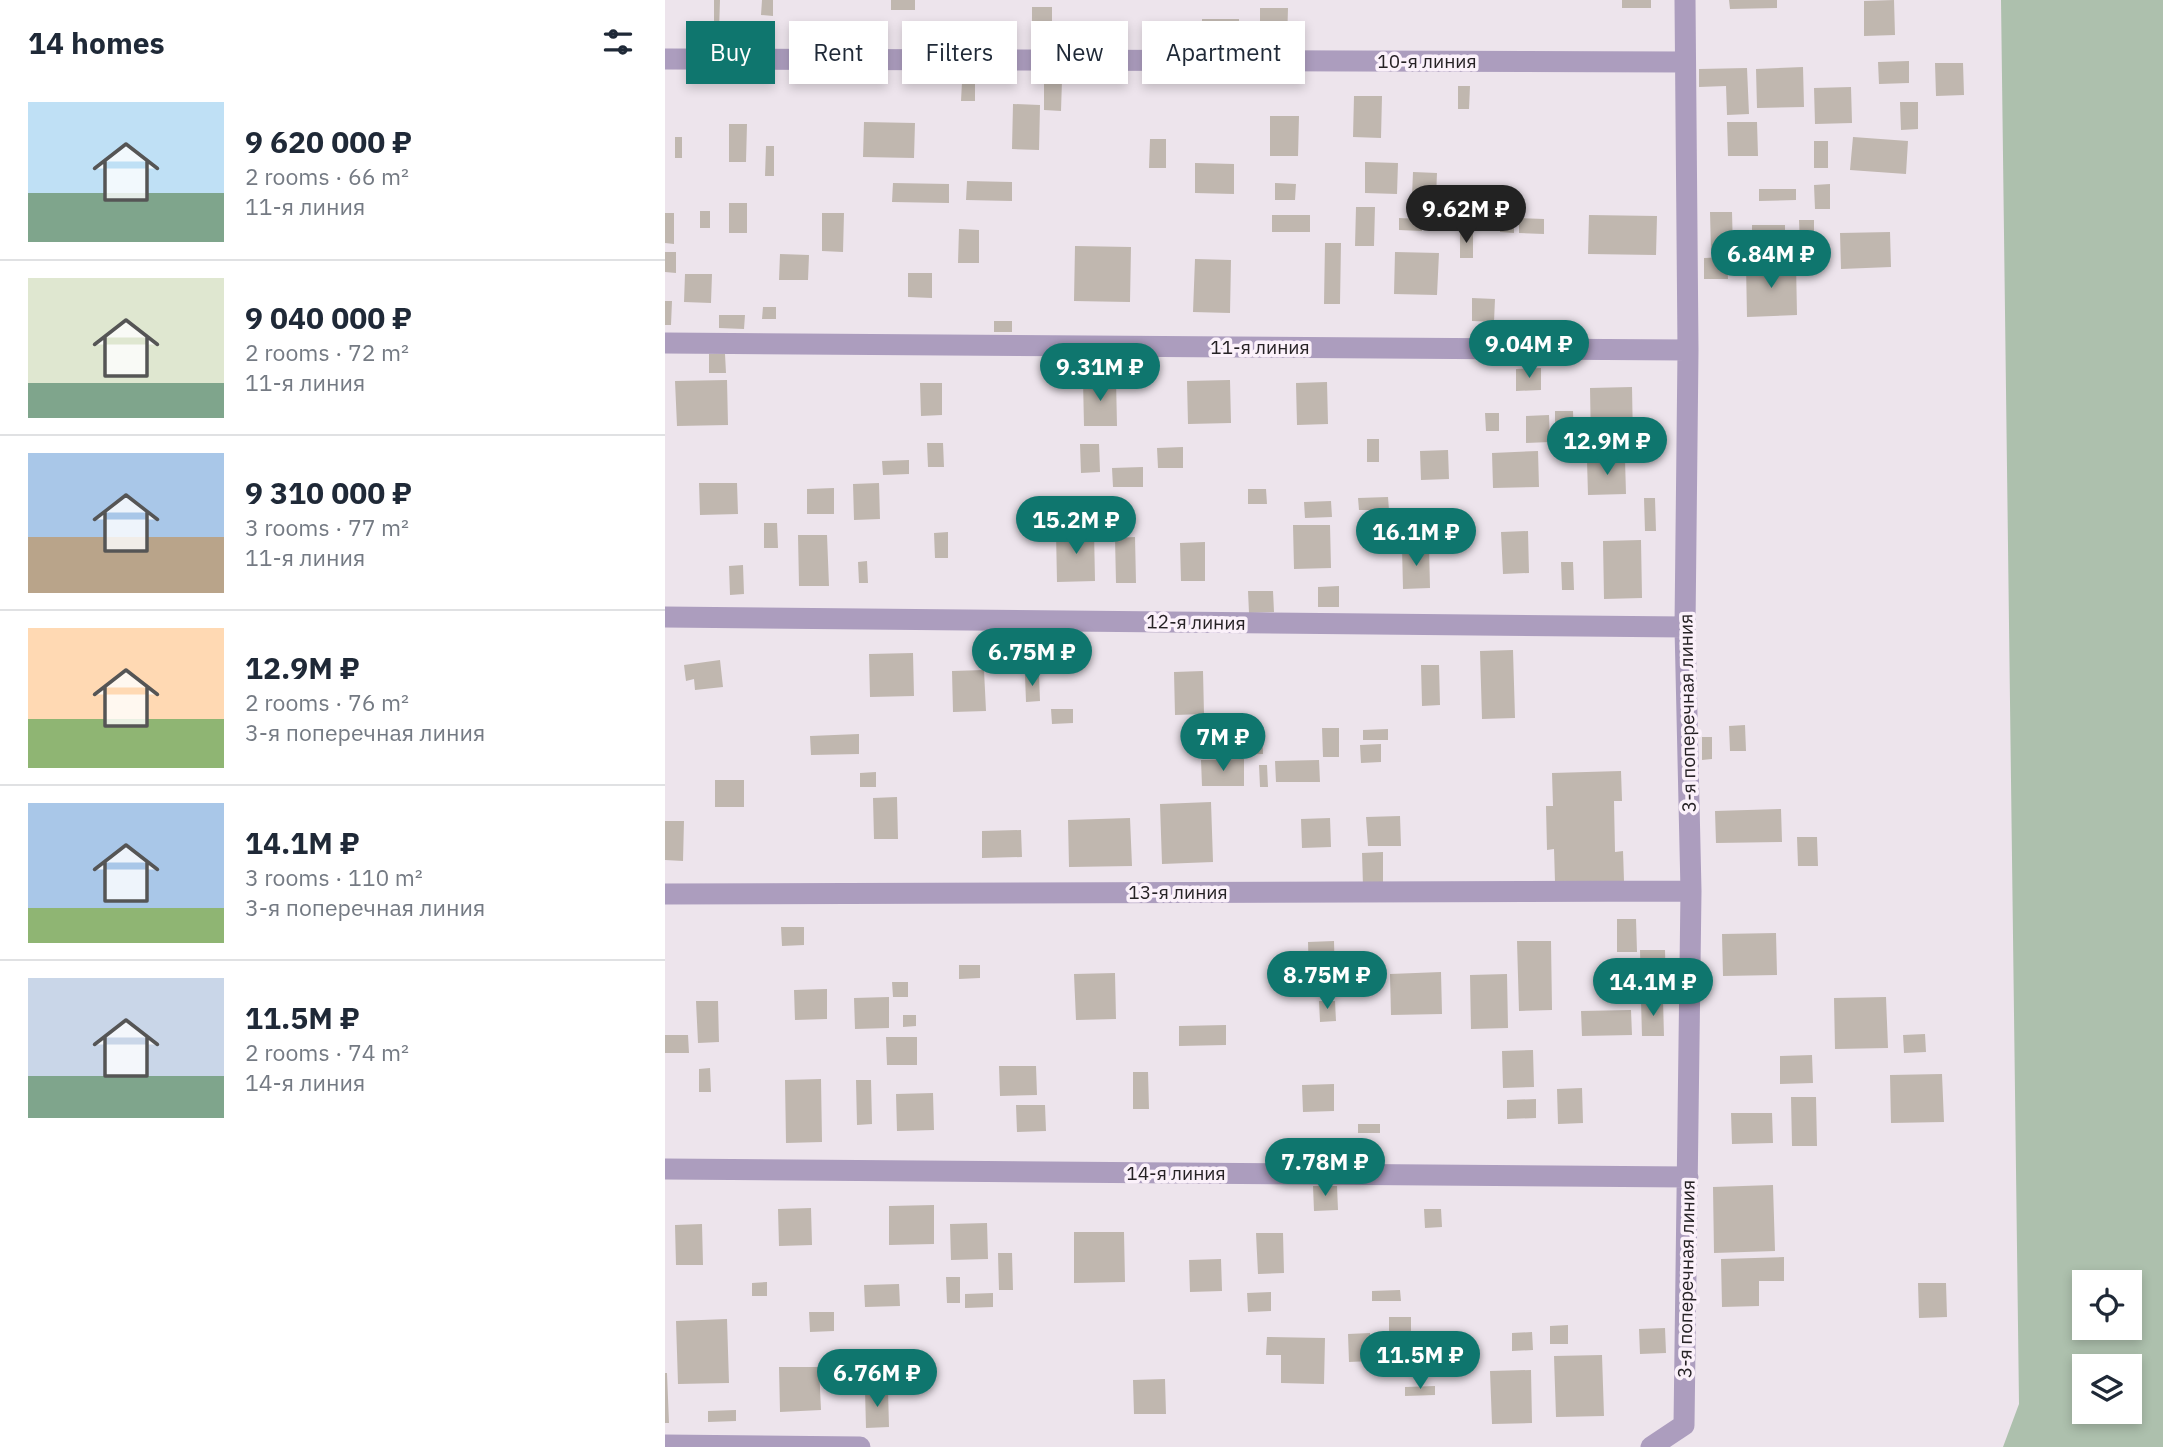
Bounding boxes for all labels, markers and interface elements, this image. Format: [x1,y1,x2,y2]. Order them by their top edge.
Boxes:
chip: Buy [686,21,775,84]
chip: Rent [789,21,888,84]
chip: Filters [902,21,1017,84]
chip: New [1031,21,1128,84]
chip: Apartment [1142,21,1305,84]
text: 14 homes [28,23,165,62]
icon: filters [599,23,637,61]
street label: 10-я линия [1377,49,1477,73]
text: 9 620 000 ₽ [245,122,412,161]
icon: home [84,130,168,214]
text: 2 rooms · 66 m² [245,161,409,191]
pin: 9.62M ₽ [1401,186,1531,245]
text: 11-я линия [245,191,365,221]
text: 9.62M ₽ [1422,193,1510,223]
pin: 6.84M ₽ [1706,230,1836,290]
text: 6.84M ₽ [1727,238,1815,268]
text: 9 040 000 ₽ [245,298,412,337]
icon: home [84,306,168,390]
pin: 9.04M ₽ [1464,320,1594,380]
text: 9.04M ₽ [1485,328,1573,358]
street label: 11-я линия [1210,335,1310,359]
text: 2 rooms · 72 m² [245,337,409,367]
pin: 9.31M ₽ [1035,344,1165,403]
text: 9.31M ₽ [1056,351,1144,381]
text: 11-я линия [245,367,365,397]
pin: 12.9M ₽ [1542,418,1672,477]
text: 12.9M ₽ [1563,425,1651,455]
text: 9 310 000 ₽ [245,473,412,512]
icon: home [84,481,168,565]
pin: 15.2M ₽ [1011,496,1141,556]
text: 15.2M ₽ [1032,504,1120,534]
pin: 16.1M ₽ [1351,508,1481,568]
text: 3 rooms · 77 m² [245,512,409,542]
text: 16.1M ₽ [1372,516,1460,546]
text: 11-я линия [245,542,365,572]
street label: 12-я линия [1146,609,1246,635]
street label: 3-я поперечная линия [1673,614,1701,812]
pin: 6.75M ₽ [967,628,1097,688]
text: 6.75M ₽ [988,636,1076,666]
text: 12.9M ₽ [245,648,360,687]
icon: home [84,656,168,740]
text: 2 rooms · 76 m² [245,687,409,717]
pin: 7M ₽ [1182,714,1264,773]
text: 3-я поперечная линия [245,717,485,747]
text: 7M ₽ [1196,721,1250,751]
text: 14.1M ₽ [245,823,360,862]
icon: home [84,831,168,915]
text: 3 rooms · 110 m² [245,862,423,892]
street label: 13-я линия [1128,880,1228,904]
text: 3-я поперечная линия [245,892,485,922]
pin: 8.75M ₽ [1262,951,1392,1011]
pin: 14.1M ₽ [1588,958,1718,1018]
text: 8.75M ₽ [1283,959,1371,989]
text: 14.1M ₽ [1609,966,1697,996]
text: 11.5M ₽ [245,998,360,1037]
icon: home [84,1006,168,1090]
text: 2 rooms · 74 m² [245,1037,409,1067]
text: 14-я линия [245,1067,365,1097]
pin: 7.78M ₽ [1260,1138,1390,1198]
text: 7.78M ₽ [1281,1146,1369,1176]
street label: 14-я линия [1126,1161,1226,1185]
street label: 3-я поперечная линия [1672,1180,1700,1378]
map controls [2072,1270,2142,1424]
button: locate [2072,1270,2142,1340]
pin: 11.5M ₽ [1355,1332,1485,1391]
text: 11.5M ₽ [1376,1339,1464,1369]
pin: 6.76M ₽ [812,1350,942,1409]
button: layers [2072,1354,2142,1424]
text: 6.76M ₽ [833,1357,921,1387]

